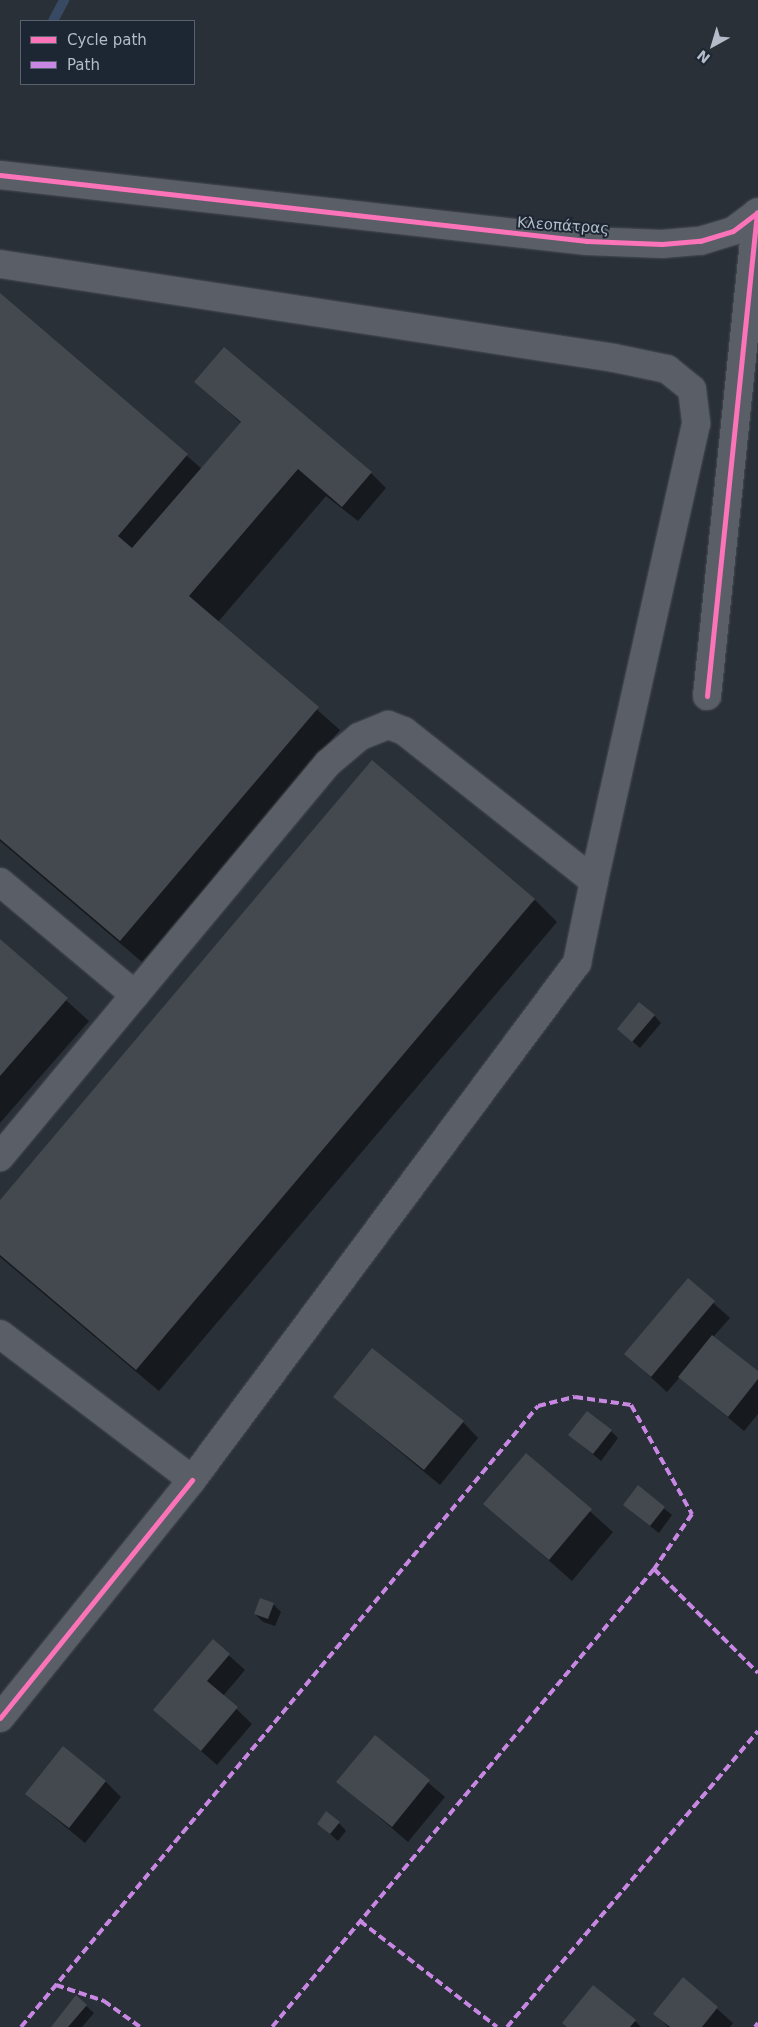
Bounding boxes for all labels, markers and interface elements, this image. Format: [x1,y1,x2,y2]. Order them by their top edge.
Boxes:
legend [20,20,195,85]
north arrow [688,20,738,70]
text: Cycle path [67,31,147,49]
text: N [694,47,713,67]
text: Path [67,56,100,74]
street label: Κλεοπάτρας [516,214,610,238]

